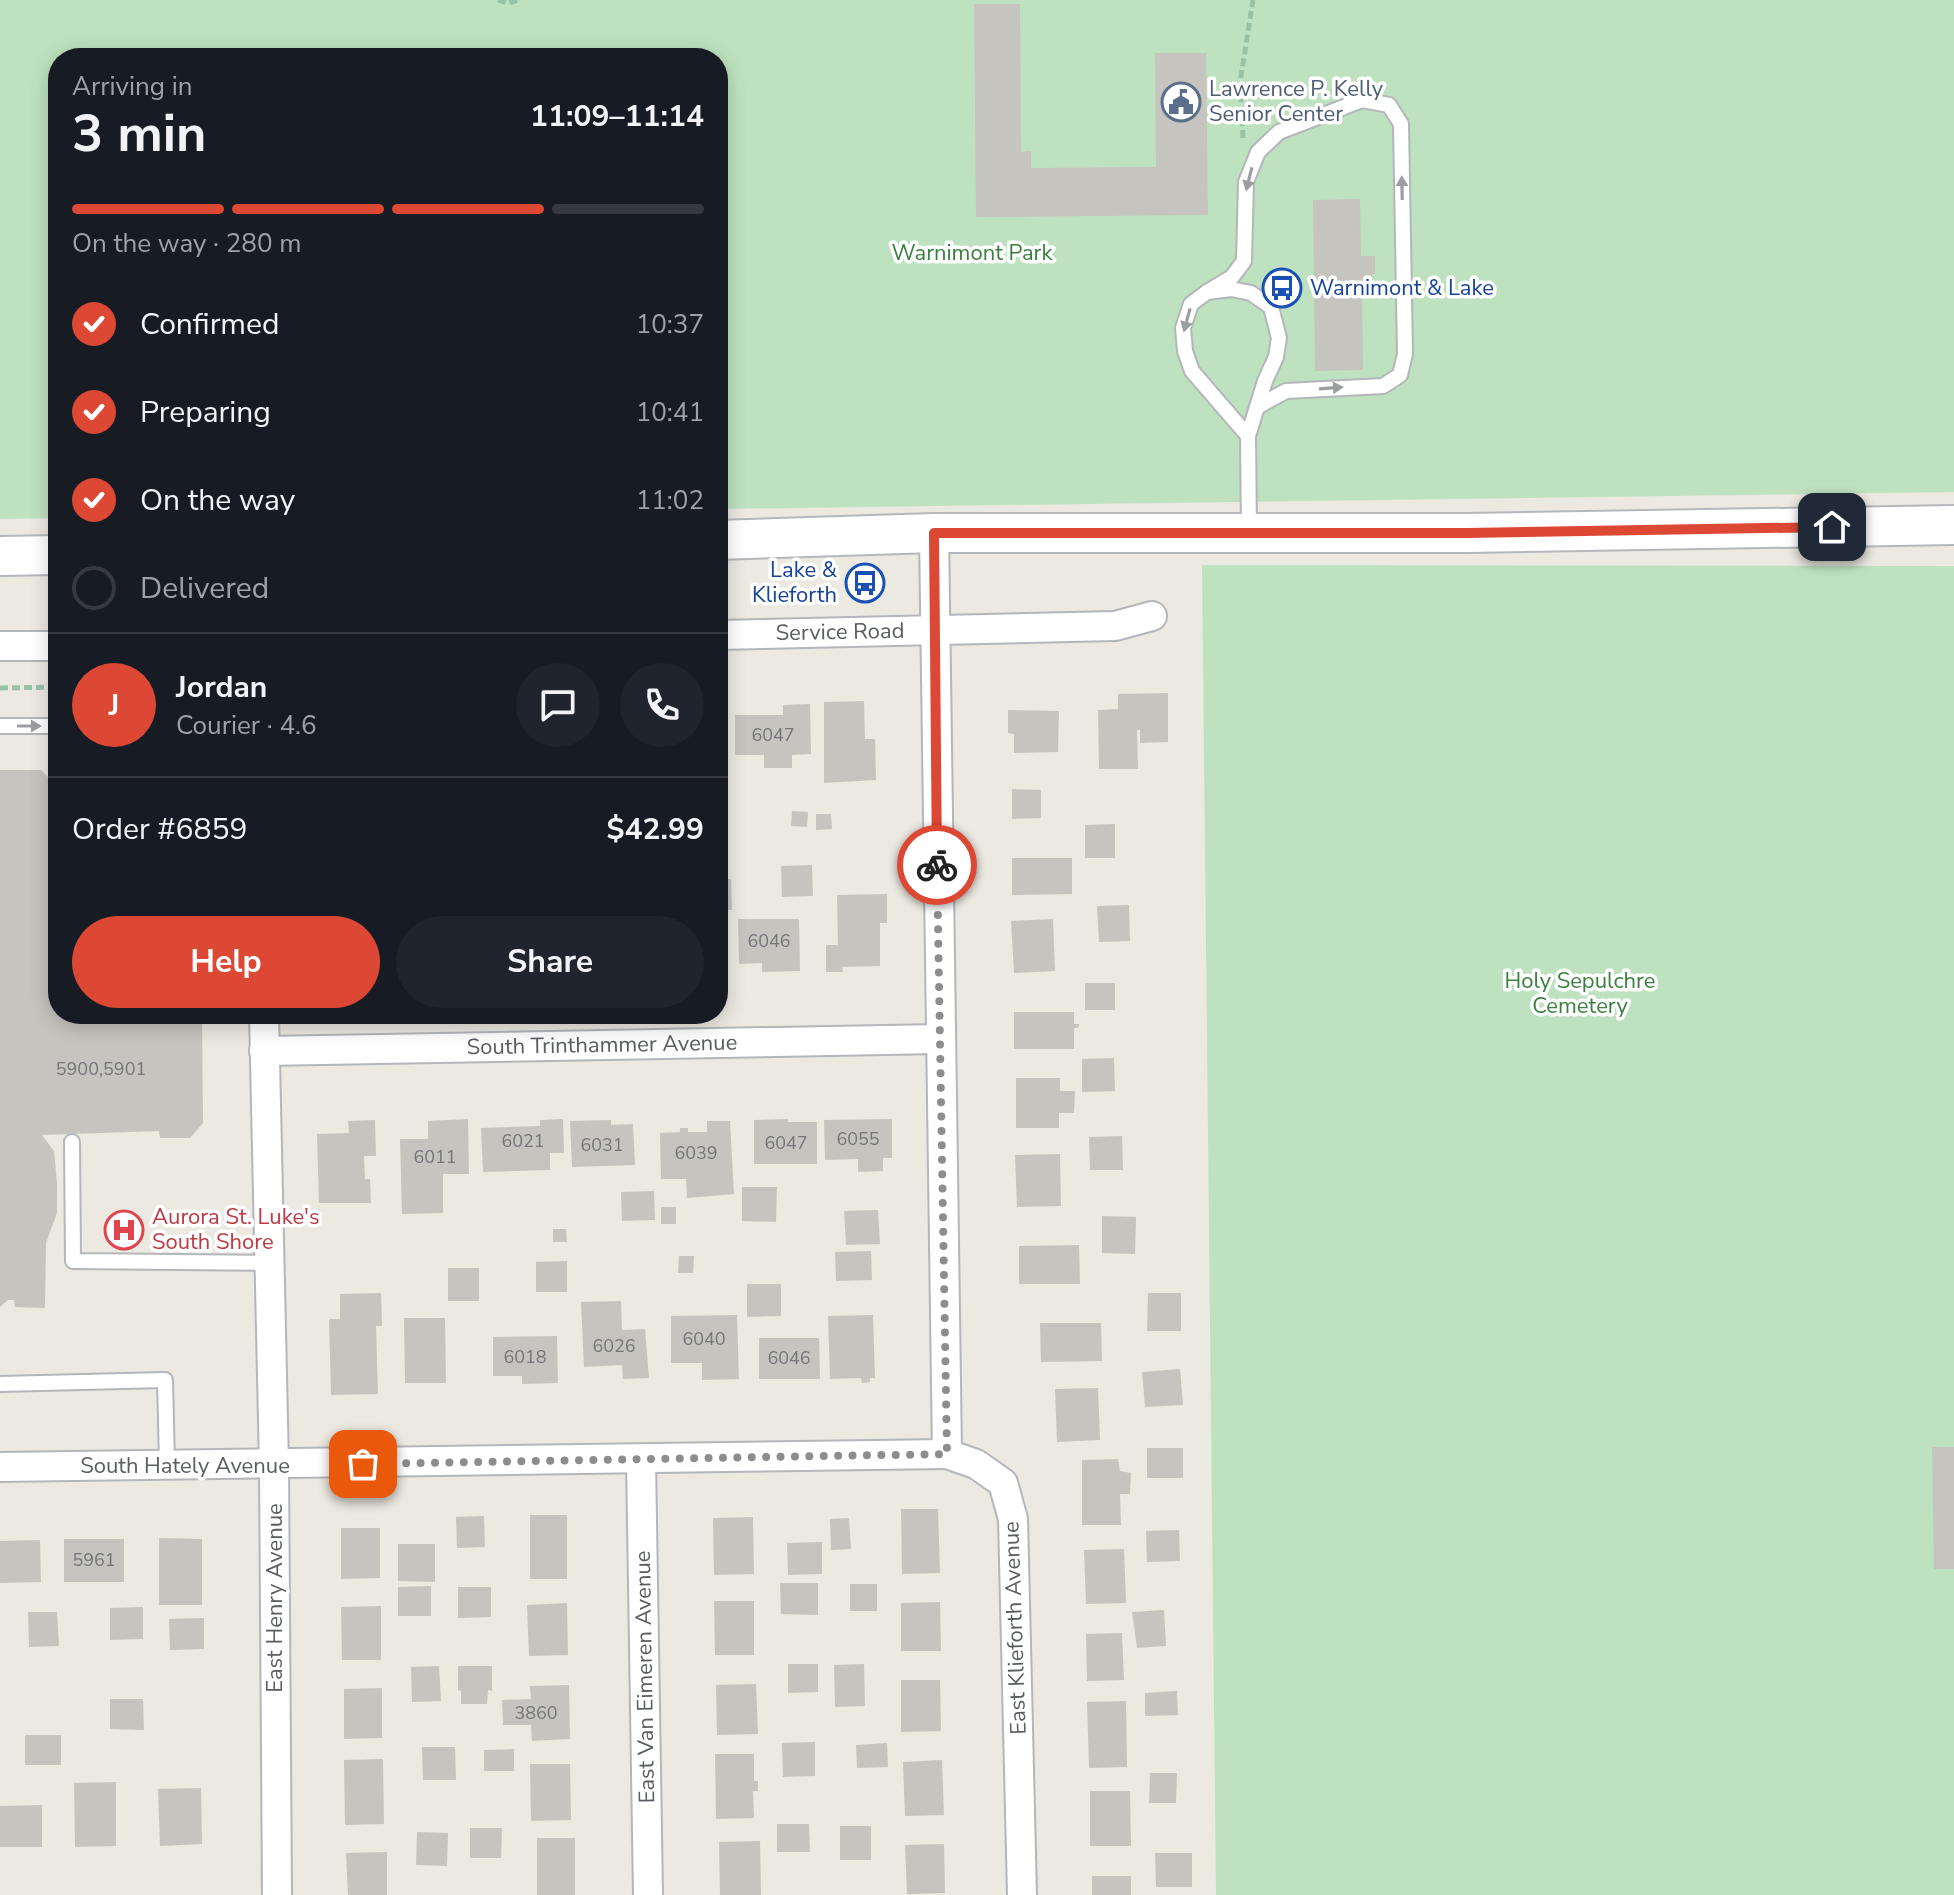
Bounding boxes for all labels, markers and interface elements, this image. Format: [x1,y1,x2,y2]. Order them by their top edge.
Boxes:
text: Arriving in [72,69,193,104]
place label: Lawrence P. Kelly Senior Center [1209,74,1384,129]
public building icon: Lawrence P. Kelly Senior Center [1160,81,1202,123]
text: 11:09–11:14 [530,96,704,137]
text: 3 min [72,98,207,169]
one-way arrow [1243,167,1255,192]
one-way arrow [1396,175,1409,200]
text: On the way · 280 m [72,226,301,261]
park label: Warnimont Park [892,238,1053,268]
bus stop icon: Warnimont & Lake [1261,267,1303,309]
place label: Warnimont & Lake [1310,273,1494,303]
icon: check [72,302,116,346]
text: Confirmed [140,304,280,345]
text: 10:37 [636,307,704,342]
one-way arrow [1180,308,1192,333]
one-way arrow [1319,381,1344,394]
icon: check [72,390,116,434]
text: Preparing [140,392,271,433]
text: 10:41 [636,395,704,430]
icon: check [72,478,116,522]
text: On the way [140,480,295,521]
text: 11:02 [636,483,704,518]
pin [1798,493,1866,561]
icon: home [1810,505,1854,549]
place label: Lake & Klieforth [752,555,838,610]
bus stop icon: Lake & Klieforth [844,562,886,604]
text: Delivered [140,568,269,609]
street label: Service Road [775,616,905,648]
button: chat [516,663,600,747]
button: phone [620,663,704,747]
text: Jordan [176,667,267,708]
text: J [109,685,119,726]
text: Courier · 4.6 [176,708,317,743]
one-way arrow [17,720,42,732]
house number: 6047 [751,723,795,747]
text: Order #6859 [72,809,247,850]
text: $42.99 [607,809,704,850]
courier [897,825,977,905]
icon: bike [915,843,959,887]
button: Help [72,916,380,1008]
button: Share [396,916,704,1008]
house number: 6046 [747,929,791,953]
park label: Holy Sepulchre Cemetery [1504,966,1656,1021]
street label: South Trinthammer Avenue [466,1028,738,1062]
house number: 5900,5901 [56,1057,146,1081]
house number: 6055 [836,1127,880,1151]
house number: 6021 [501,1129,545,1153]
house number: 6047 [764,1131,808,1155]
house number: 6031 [580,1133,624,1157]
house number: 6039 [674,1141,718,1165]
house number: 6011 [413,1145,457,1169]
place label: Aurora St. Luke's South Shore [152,1202,320,1257]
hospital icon: Aurora St. Luke's South Shore [103,1209,145,1251]
house number: 6040 [682,1327,726,1351]
house number: 6026 [592,1334,636,1358]
house number: 6018 [503,1345,547,1369]
house number: 6046 [767,1346,811,1370]
pin [329,1430,397,1498]
icon: bag [341,1442,385,1486]
street label: South Hately Avenue [80,1451,290,1481]
street label: East Henry Avenue [260,1503,290,1693]
street label: East Klieforth Avenue [996,1521,1034,1735]
house number: 5961 [72,1548,116,1572]
street label: East Van Eimeren Avenue [628,1550,662,1804]
house number: 3860 [514,1701,558,1725]

